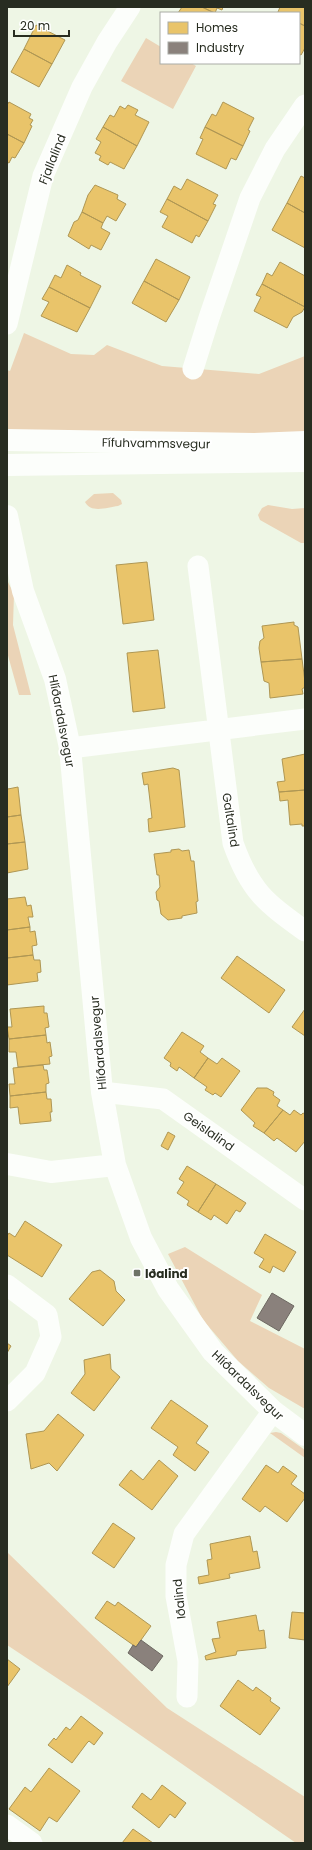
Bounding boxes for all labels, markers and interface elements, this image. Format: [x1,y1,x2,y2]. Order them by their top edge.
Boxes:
scale bar [14,12,69,38]
legend [160,12,300,64]
text: 20 m [20,17,50,34]
text: Homes [196,19,238,36]
text: Industry [196,39,245,56]
street label: Fjallalind [34,131,70,187]
street label: Fífuhvammsvegur [102,434,211,452]
street label: Hlíðardalsvegur [45,673,79,769]
street label: Galtalind [218,792,244,848]
street label: Hlíðardalsvegur [85,995,111,1091]
street label: Geislalind [180,1107,238,1155]
place label: Iðalind [145,1265,188,1282]
marker: Iðalind [132,1268,142,1278]
street label: Hlíðardalsvegur [208,1346,288,1424]
street label: Iðalind [168,1578,190,1620]

